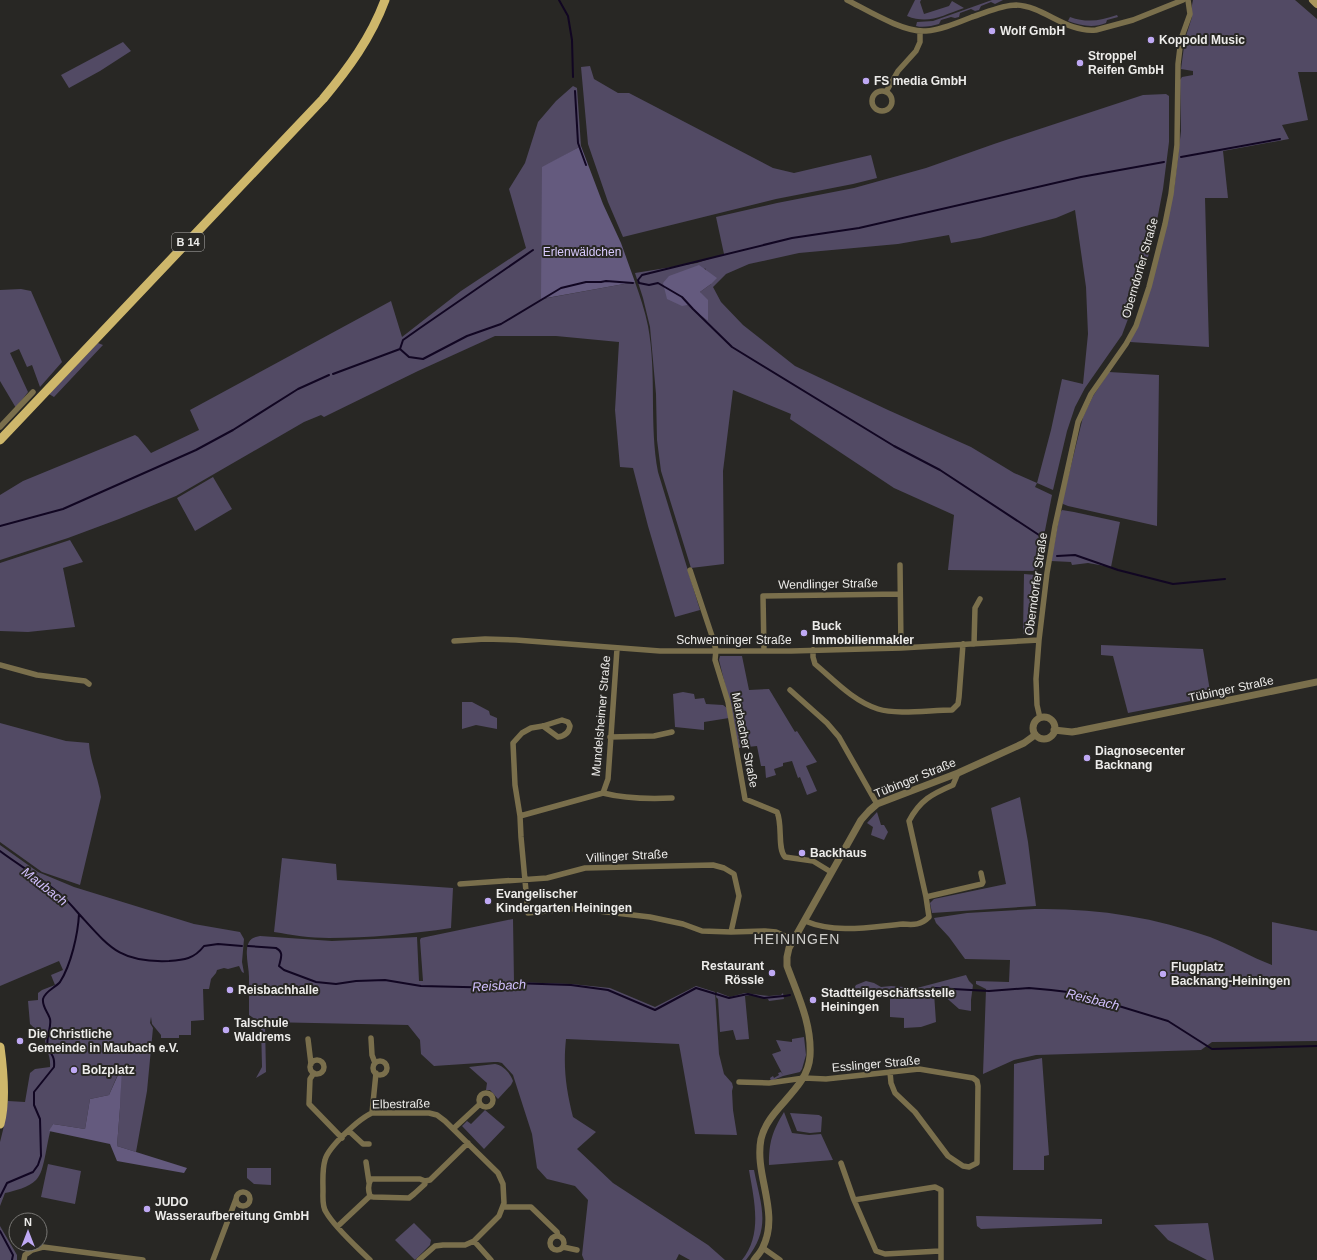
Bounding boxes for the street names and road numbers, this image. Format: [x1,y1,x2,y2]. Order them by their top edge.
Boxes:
street label: Oberndorfer Straße [1119,216,1161,320]
road number: B 14 [172,233,204,251]
street label: Oberndorfer Straße [1022,531,1050,636]
street label: Wendlinger Straße [778,576,878,592]
street label: Schwenninger Straße [676,633,792,647]
street label: Mundelsheimer Straße [589,655,613,777]
street label: Tübinger Straße [1187,673,1275,705]
street label: Marbacher Straße [729,691,761,789]
street label: Tübinger Straße [872,755,958,801]
street label: Villinger Straße [586,847,669,865]
street label: Esslinger Straße [831,1053,921,1075]
street label: Elbestraße [372,1096,430,1112]

